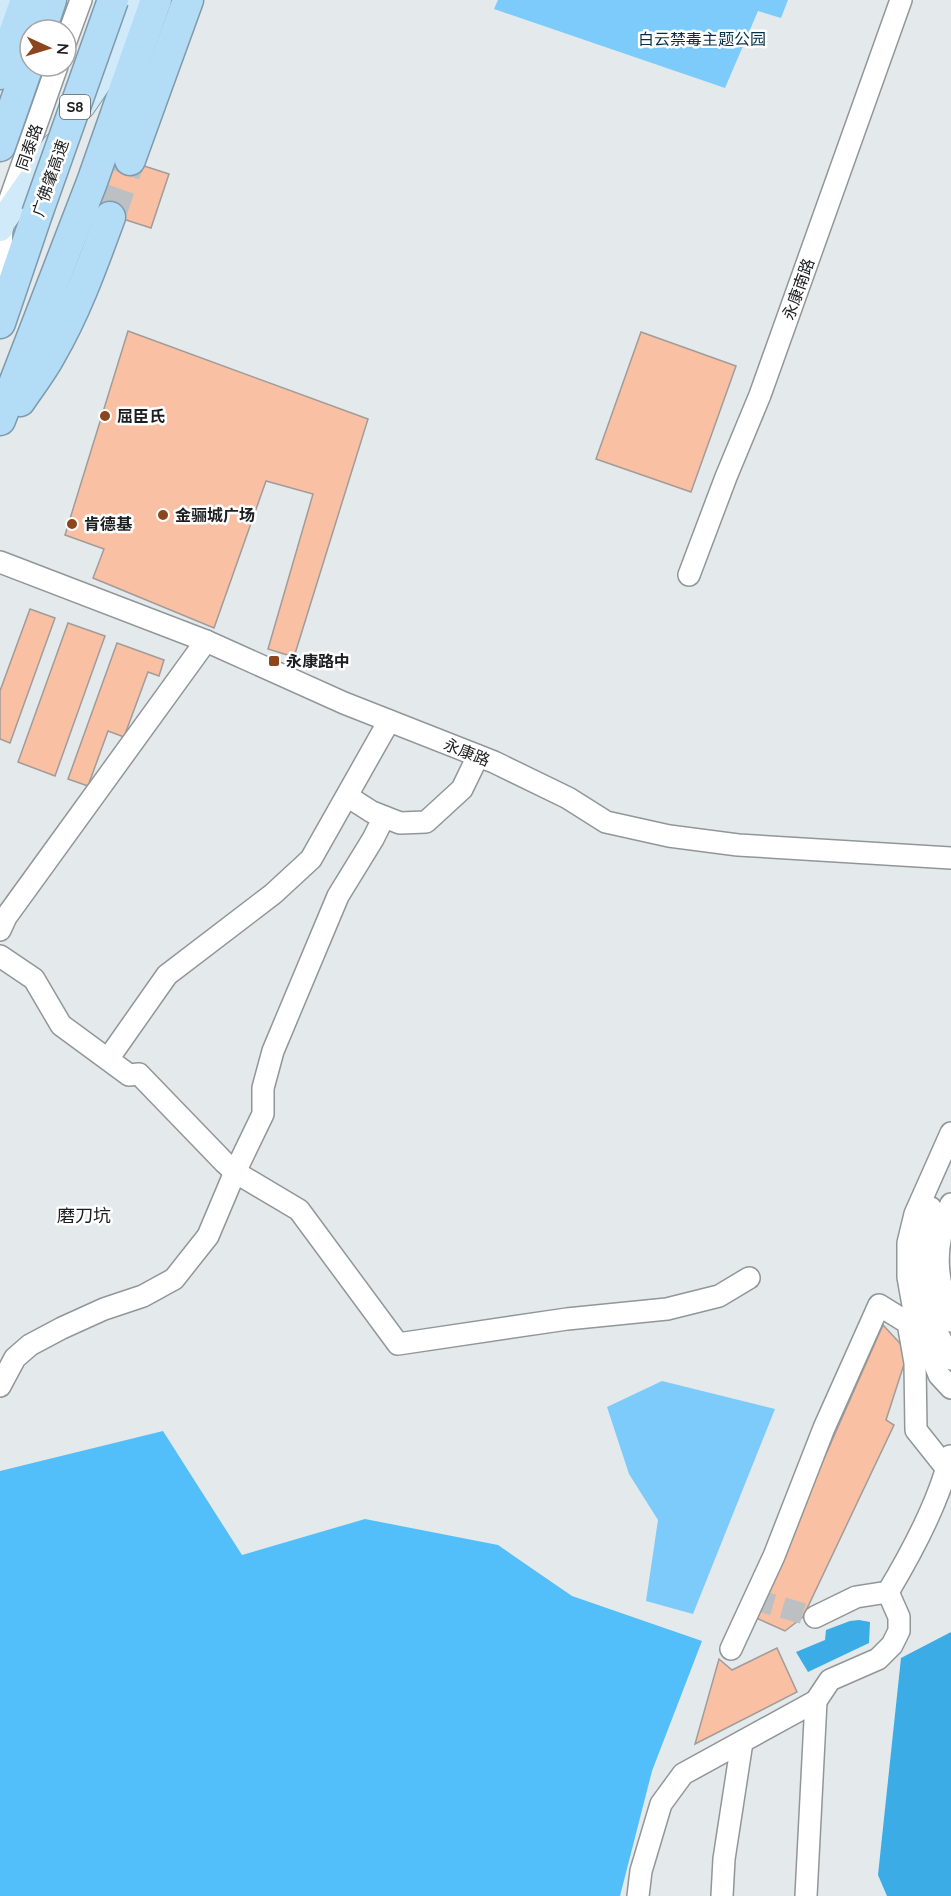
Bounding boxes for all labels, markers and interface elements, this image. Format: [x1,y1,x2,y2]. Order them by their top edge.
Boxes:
north arrow [18,18,78,78]
park label: 白云禁毒主题公园 [638,29,766,49]
text: N [53,42,73,56]
road number: S8 [60,95,90,119]
street label: 同泰路 [12,121,46,173]
street label: 广佛肇高速 [28,137,72,219]
street label: 永康南路 [778,256,818,322]
place label: 屈臣氏 [117,406,165,426]
marker: 屈臣氏 [98,409,112,423]
place label: 金骊城广场 [175,505,255,525]
marker: 金骊城广场 [156,508,170,522]
place label: 肯德基 [84,514,133,534]
marker: 肯德基 [65,517,79,531]
place label: 永康路中 [286,651,350,671]
marker: 永康路中 [267,654,281,668]
street label: 永康路 [441,734,493,770]
district label: 磨刀坑 [57,1204,111,1227]

